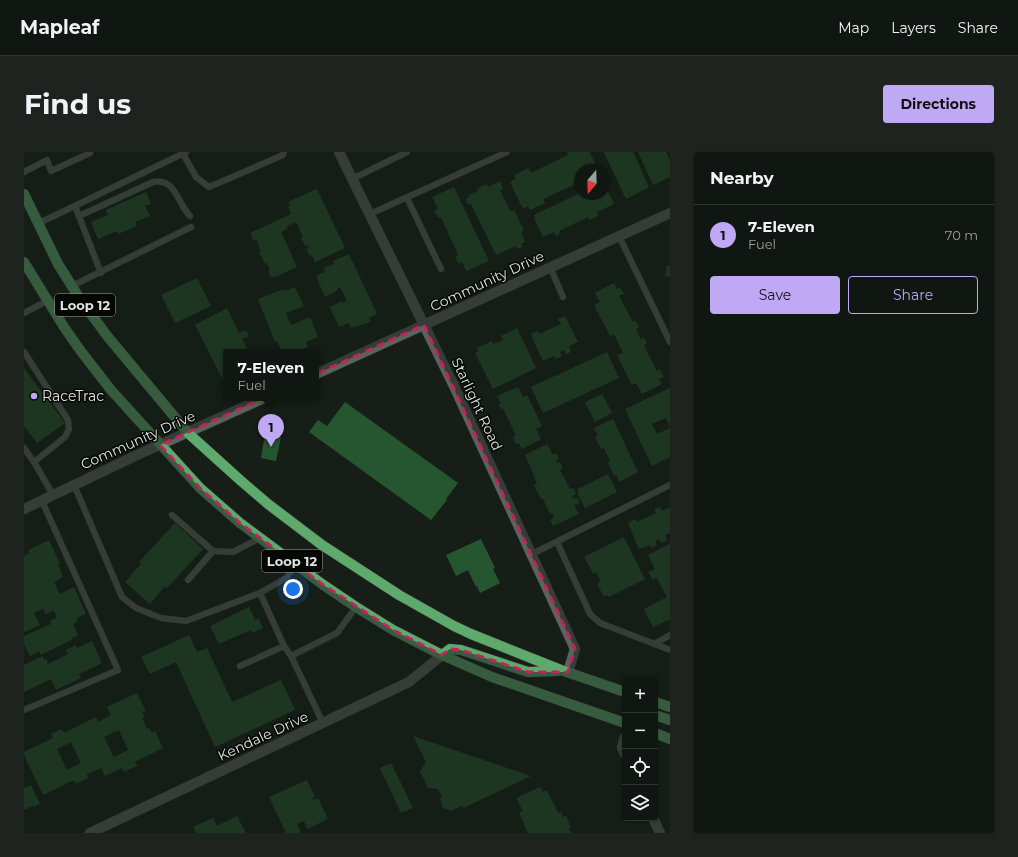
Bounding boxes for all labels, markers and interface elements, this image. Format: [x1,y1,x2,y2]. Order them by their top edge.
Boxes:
text: Mapleaf [20,16,99,39]
text: Map [838,19,869,37]
text: Layers [891,19,936,37]
text: Share [958,19,998,37]
button: Directions [883,85,994,123]
text: Find us [24,87,131,121]
north arrow [574,164,610,200]
text: Nearby [710,168,774,188]
text: 7-Eleven [748,217,815,236]
text: 1 [720,227,726,243]
text: 70 m [945,227,978,243]
text: Fuel [748,236,776,252]
street label: Community Drive [427,247,547,315]
button: Save [710,276,840,314]
button: Share [848,276,978,314]
road number: Loop 12 [55,294,115,316]
popup [223,349,319,401]
street label: Starlight Road [448,355,506,453]
text: 7-Eleven [238,358,304,377]
text: Fuel [238,377,266,393]
place label: RaceTrac [42,387,104,405]
marker: RaceTrac [29,391,39,401]
street label: Community Drive [78,407,198,473]
pin: 1 [258,414,284,447]
road number: Loop 12 [262,550,322,572]
your location [283,579,303,599]
map controls [622,677,658,821]
button: + [622,677,658,713]
street label: Kendale Drive [215,707,311,765]
button: − [622,713,658,749]
button: locate [622,749,658,785]
button: layers [622,785,658,821]

